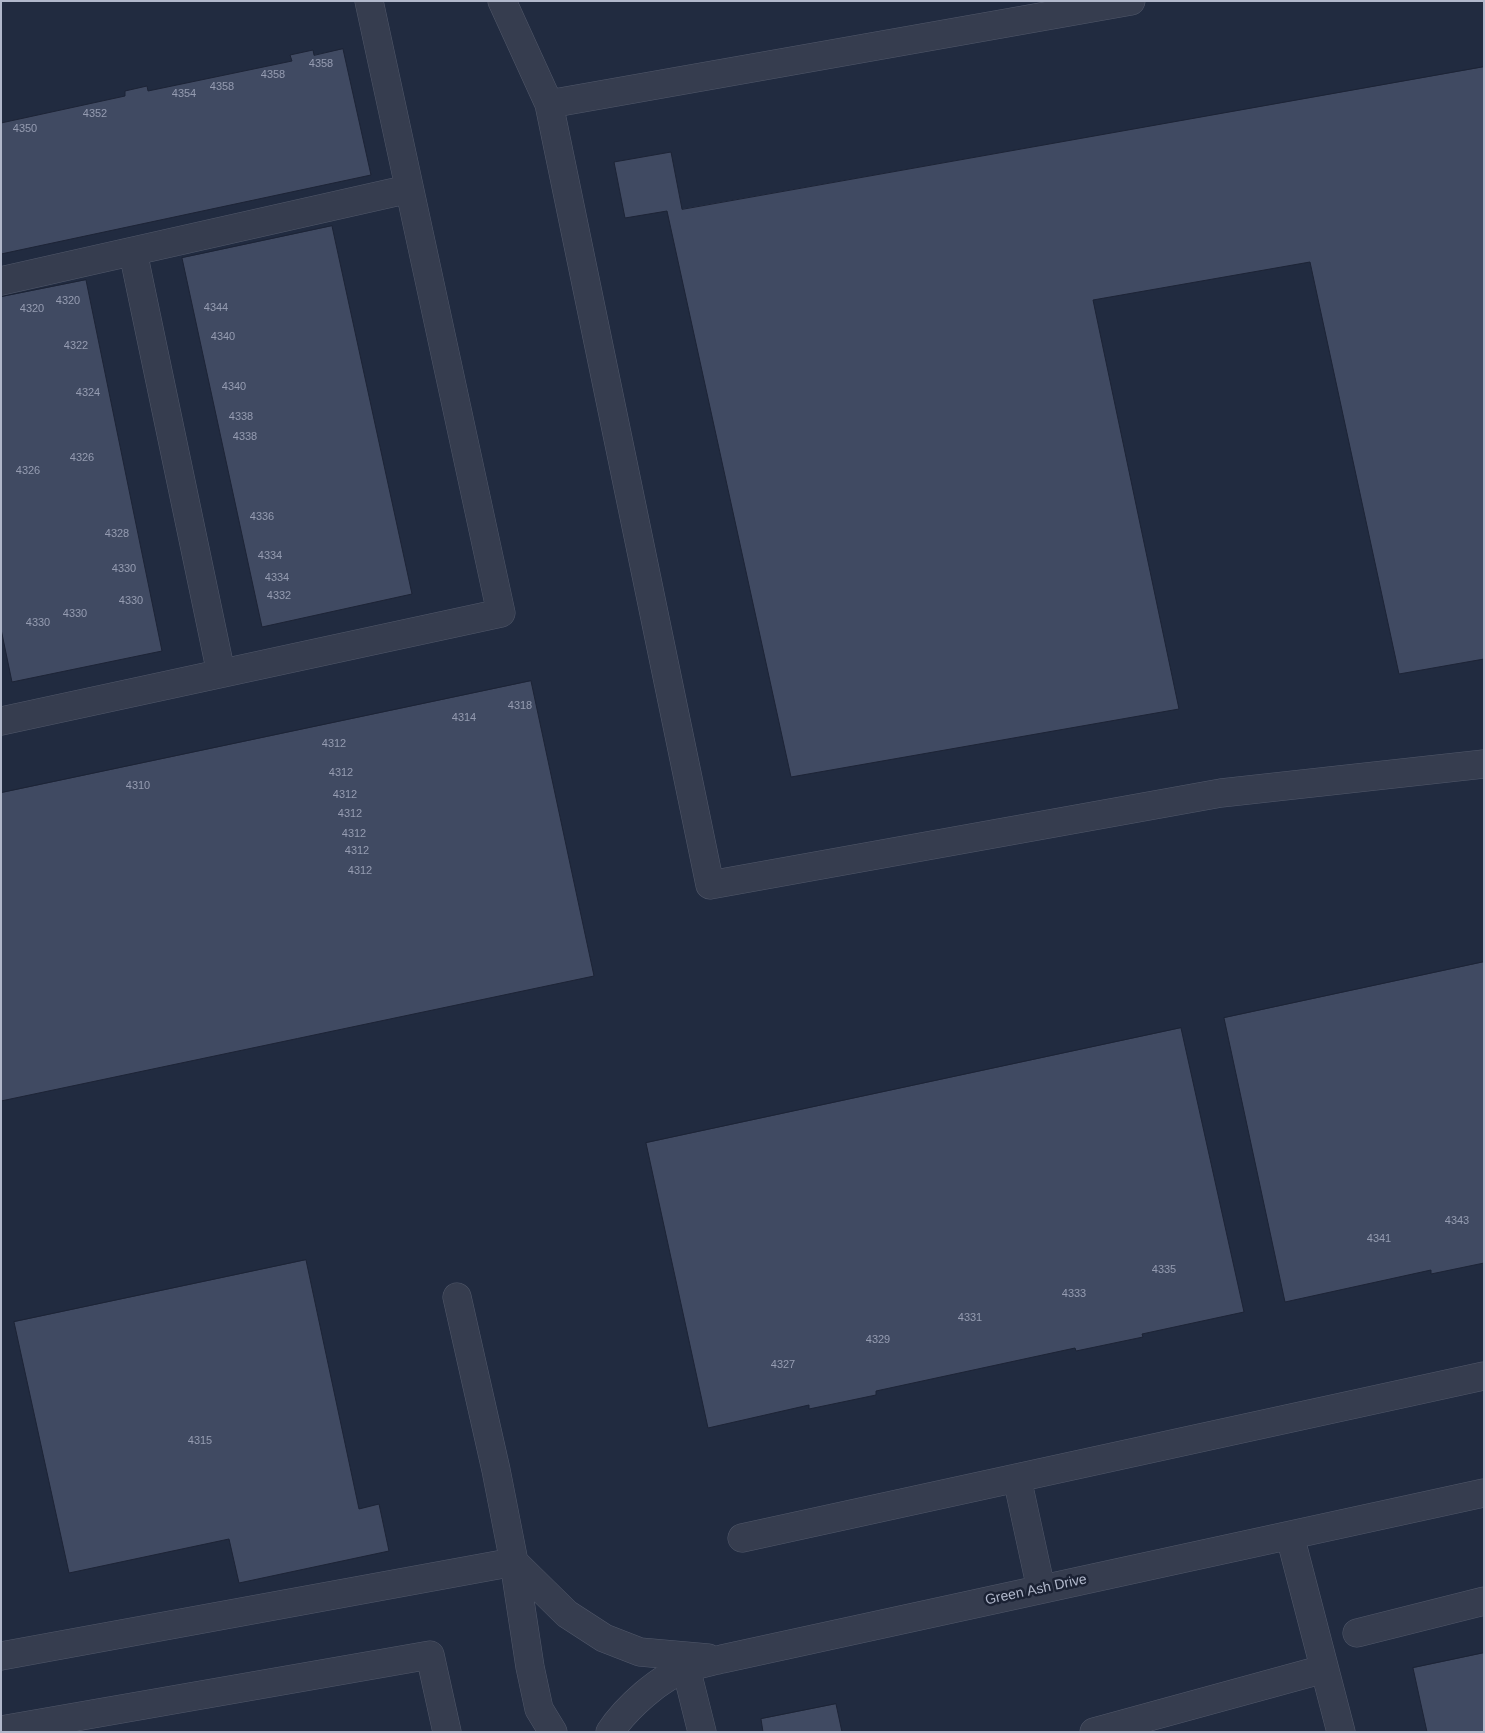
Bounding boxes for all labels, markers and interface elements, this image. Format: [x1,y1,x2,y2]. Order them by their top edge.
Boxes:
house number: 4358 [309,57,333,71]
house number: 4358 [261,68,285,82]
house number: 4358 [210,80,234,94]
house number: 4354 [172,87,196,101]
house number: 4352 [83,107,107,121]
house number: 4350 [13,122,37,136]
house number: 4320 [56,294,80,308]
house number: 4344 [204,301,228,315]
house number: 4320 [20,302,44,316]
house number: 4340 [211,330,235,344]
house number: 4322 [64,339,88,353]
house number: 4340 [222,380,246,394]
house number: 4324 [76,386,100,400]
house number: 4338 [229,410,253,424]
house number: 4338 [233,430,257,444]
house number: 4326 [70,451,94,465]
house number: 4326 [16,464,40,478]
house number: 4336 [250,510,274,524]
house number: 4328 [105,527,129,541]
house number: 4334 [258,549,282,563]
house number: 4330 [112,562,136,576]
house number: 4334 [265,571,289,585]
house number: 4332 [267,589,291,603]
house number: 4330 [119,594,143,608]
house number: 4330 [63,607,87,621]
house number: 4330 [26,616,50,630]
house number: 4318 [508,699,532,713]
house number: 4314 [452,711,476,725]
house number: 4312 [322,737,346,751]
house number: 4312 [329,766,353,780]
house number: 4310 [126,779,150,793]
house number: 4312 [333,788,357,802]
house number: 4312 [338,807,362,821]
house number: 4312 [342,827,366,841]
house number: 4312 [345,844,369,858]
house number: 4312 [348,864,372,878]
house number: 4343 [1445,1214,1469,1228]
house number: 4341 [1367,1232,1391,1246]
house number: 4335 [1152,1263,1176,1277]
house number: 4333 [1062,1287,1086,1301]
house number: 4331 [958,1311,982,1325]
house number: 4329 [866,1333,890,1347]
house number: 4327 [771,1358,795,1372]
house number: 4315 [188,1434,212,1448]
street label: Green Ash Drive [984,1571,1088,1609]

